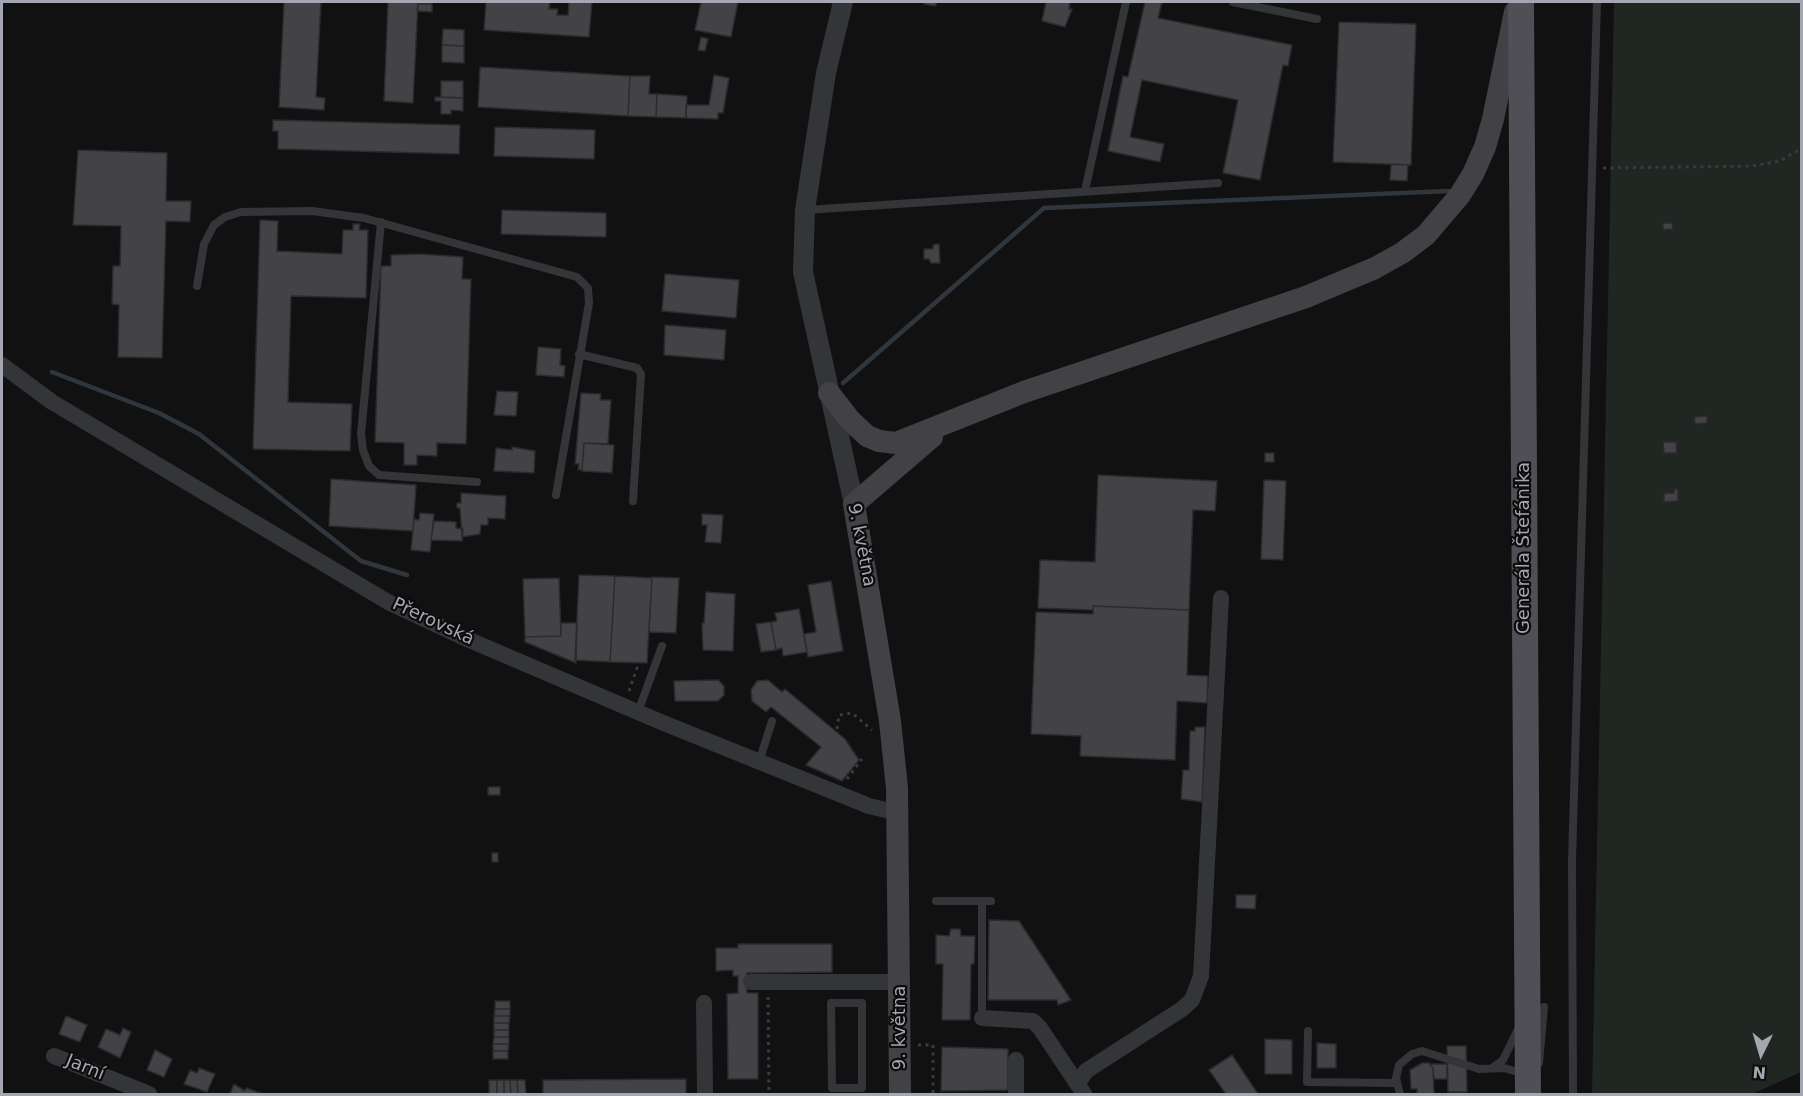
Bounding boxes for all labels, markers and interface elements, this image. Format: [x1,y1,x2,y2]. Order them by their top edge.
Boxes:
street label: Generála Štefánika [1513,462,1535,634]
street label: 9. května [842,501,880,589]
street label: Přerovská [389,594,477,650]
street label: 9. května [889,986,911,1070]
north arrow [1731,1024,1791,1084]
street label: Jarní [62,1051,108,1085]
text: N [1752,1062,1767,1082]

